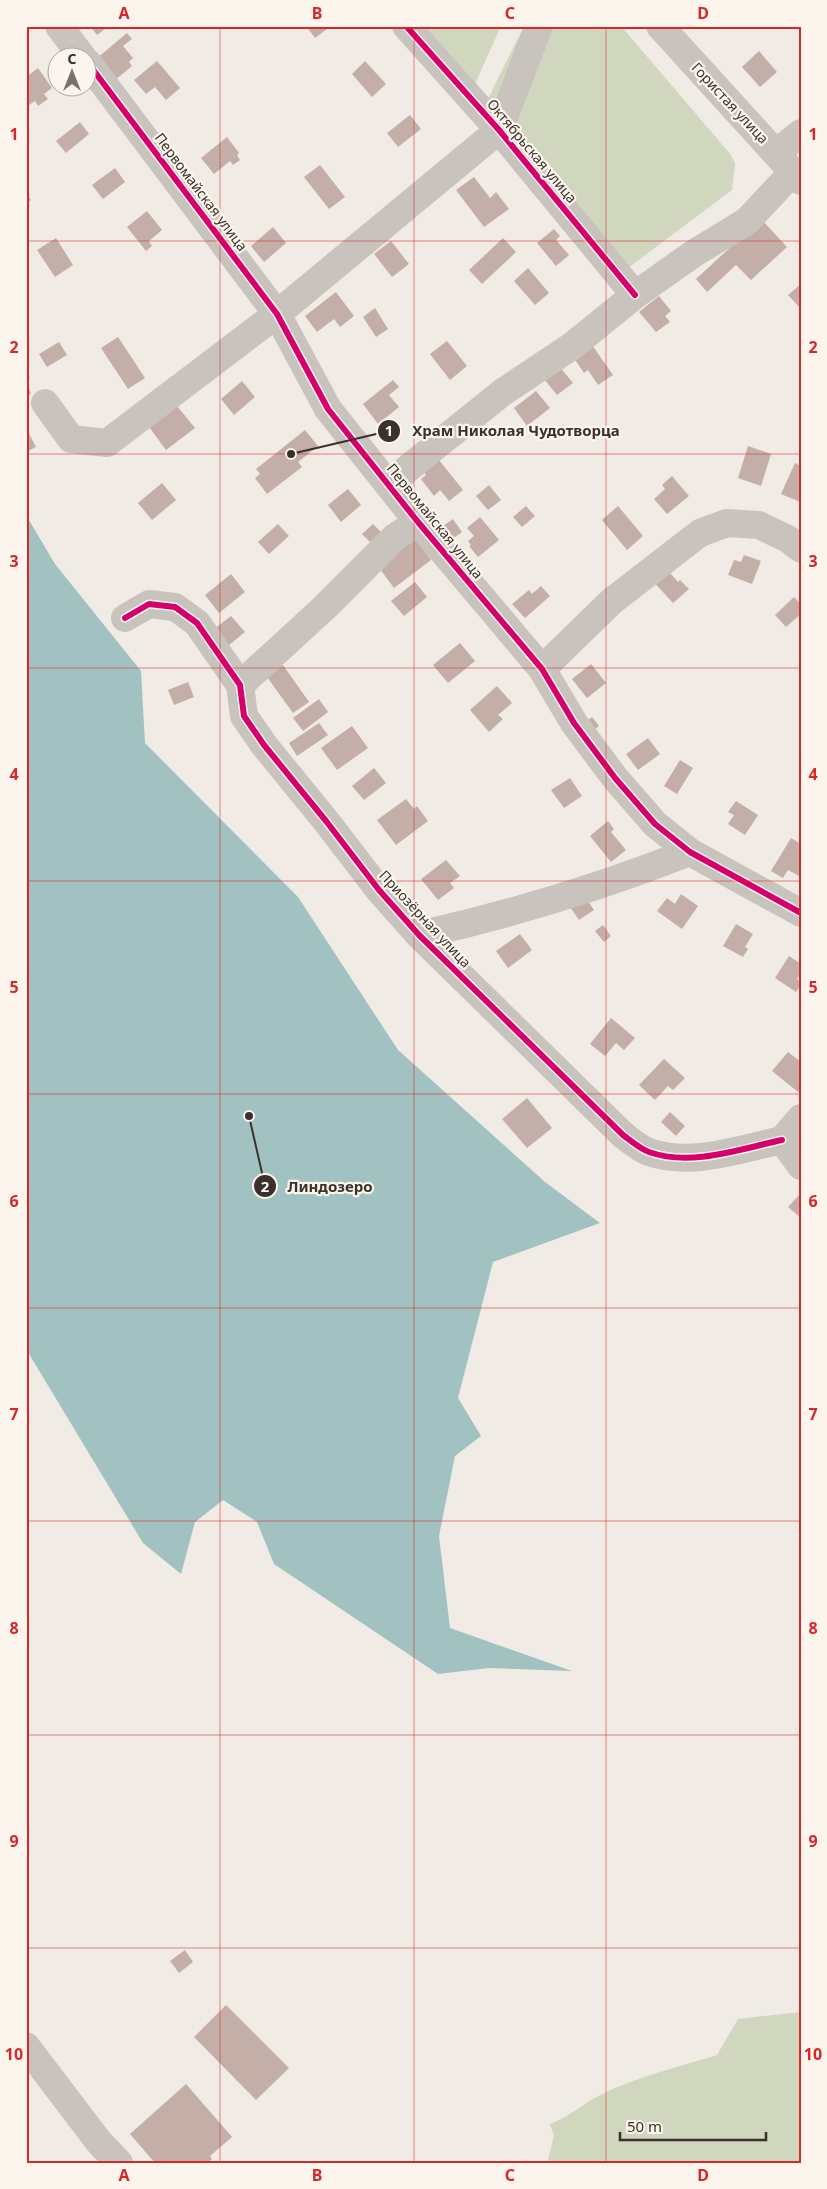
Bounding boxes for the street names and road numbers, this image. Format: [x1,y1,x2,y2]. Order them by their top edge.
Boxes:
street label: Гористая улица [688,58,773,147]
street label: Октябрьская улица [483,95,582,207]
street label: Первомайская улица [151,129,252,255]
street label: Первомайская улица [383,459,488,582]
street label: Приозёрная улица [375,866,475,971]

